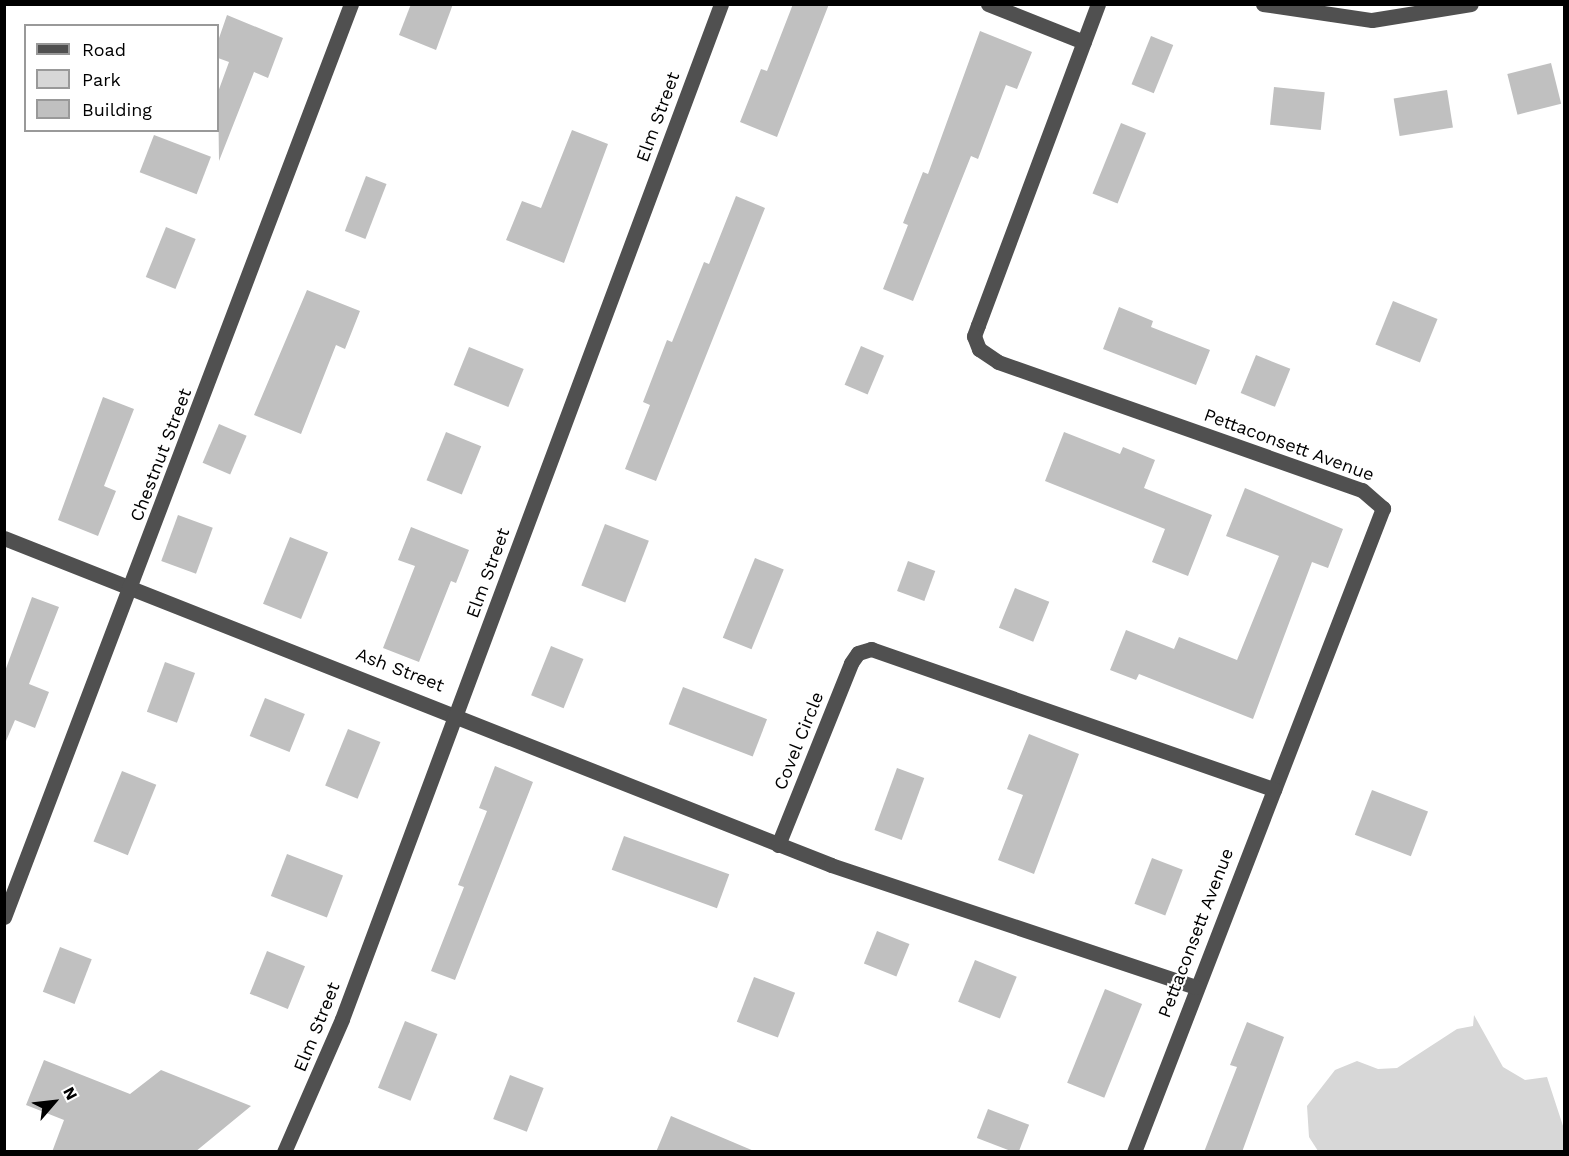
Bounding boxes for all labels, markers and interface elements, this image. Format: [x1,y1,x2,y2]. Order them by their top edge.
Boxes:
legend [24,24,219,132]
text: Road [82,39,126,60]
text: Park [82,69,121,90]
street label: Elm Street [632,69,684,165]
text: Building [82,99,152,120]
street label: Chestnut Street [126,385,196,525]
street label: Pettaconsett Avenue [1201,404,1377,486]
street label: Elm Street [462,525,514,621]
street label: Ash Street [353,643,447,697]
street label: Covel Circle [769,688,829,794]
street label: Pettaconsett Avenue [1154,845,1238,1021]
street label: Elm Street [289,979,345,1075]
north arrow [24,1072,84,1132]
text: N [59,1084,82,1103]

